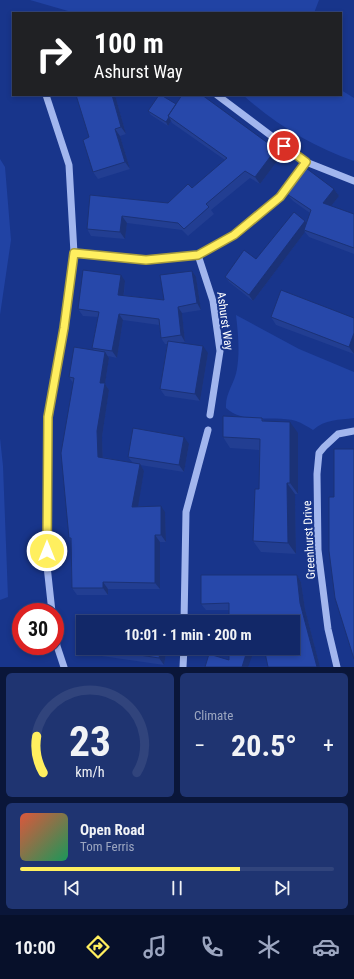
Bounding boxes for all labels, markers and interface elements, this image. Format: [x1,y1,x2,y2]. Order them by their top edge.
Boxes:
text: 100 m [94,27,164,60]
icon: right [28,28,80,80]
text: Ashurst Way [94,61,183,82]
pin [267,129,301,163]
icon: arrive [273,135,295,157]
street label: Ashurst Way [214,291,236,351]
street label: Greenhurst Drive [300,500,318,580]
position arrow [26,530,68,572]
speed limit sign: 30 [12,603,64,655]
text: 10:01 · 1 min · 200 m [124,626,252,644]
text: Climate [194,708,233,723]
text: 23 [69,717,111,766]
text: 20.5° [231,728,297,763]
text: − [194,733,205,758]
text: + [323,733,334,758]
text: km/h [75,764,105,780]
text: Open Road [80,821,145,839]
text: Tom Ferris [80,839,134,854]
icon: previous [61,877,83,899]
icon: pause [166,877,188,899]
icon: next [271,877,293,899]
icon: directions [84,933,112,961]
icon: music [141,933,169,961]
icon: phone [198,933,226,961]
icon: climate [255,933,283,961]
icon: car [312,933,340,961]
text: 10:00 [14,937,56,958]

